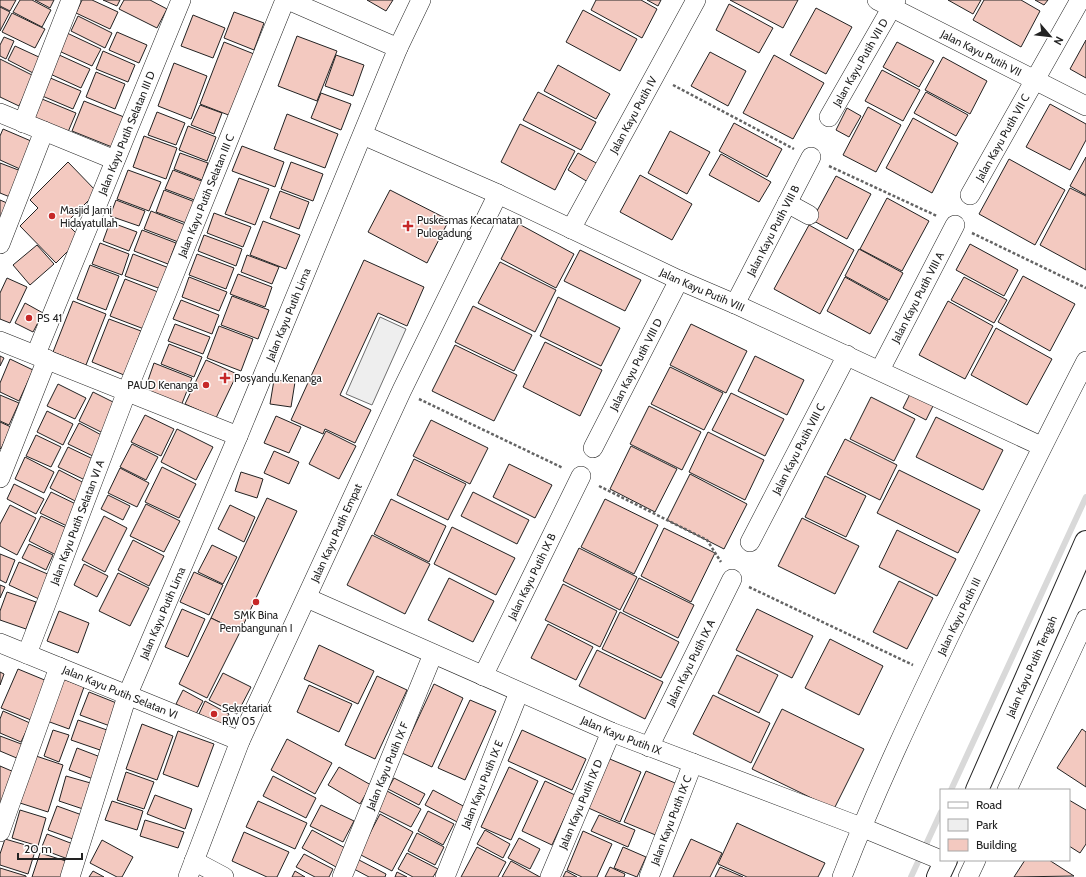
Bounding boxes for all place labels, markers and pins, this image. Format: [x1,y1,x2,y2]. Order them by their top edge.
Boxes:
place label: Masjid Jami Hidayatullah [60,203,118,230]
marker: Masjid Jami Hidayatullah [47,211,57,221]
place label: Puskesmas Kecamatan Pulogadung [417,213,522,240]
marker: Puskesmas Kecamatan Pulogadung [402,220,414,232]
place label: PS 41 [37,311,62,325]
marker: PS 41 [24,313,34,323]
place label: Posyandu Kenanga [234,371,323,385]
marker: Posyandu Kenanga [219,372,231,384]
place label: PAUD Kenanga [127,378,199,392]
marker: PAUD Kenanga [201,380,211,390]
marker: SMK Bina Pembangunan I [251,597,261,607]
place label: SMK Bina Pembangunan I [219,608,293,635]
place label: Sekretariat RW 05 [222,701,272,728]
marker: Sekretariat RW 05 [209,709,219,719]

